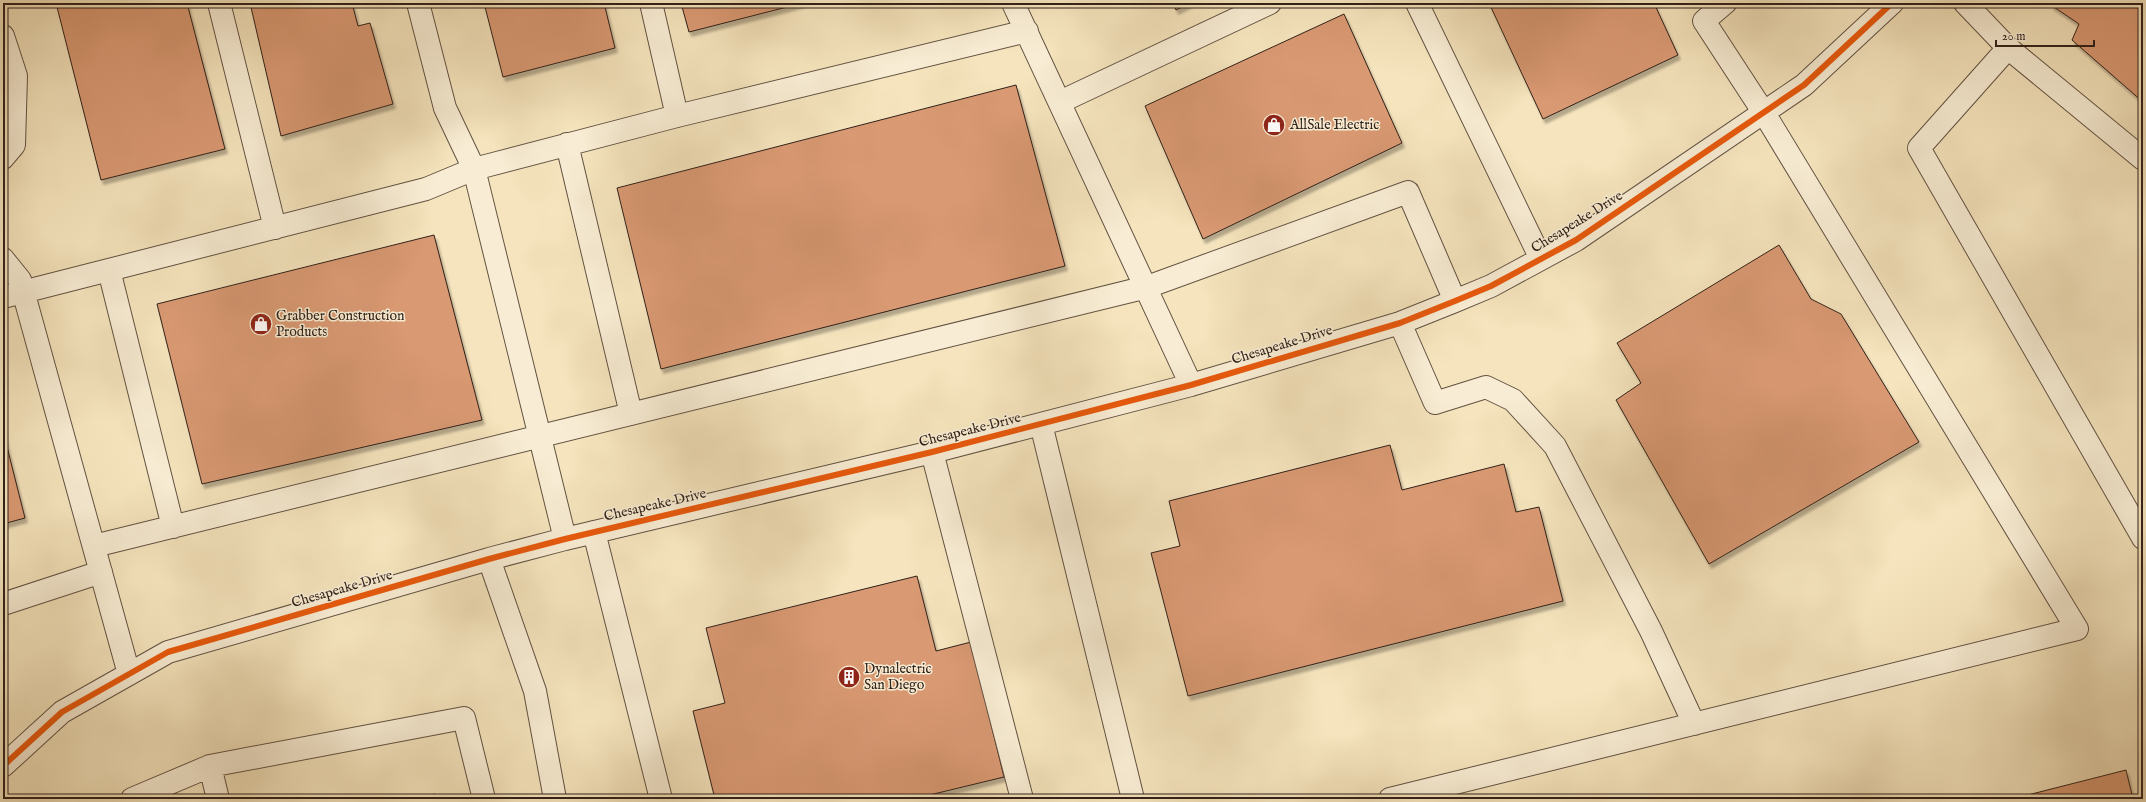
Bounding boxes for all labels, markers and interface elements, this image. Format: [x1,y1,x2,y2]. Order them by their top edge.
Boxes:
scale bar [1996,22,2094,48]
text: 20 m [2002,29,2025,44]
shop icon: AllSale Electric [1261,112,1287,138]
place label: AllSale Electric [1289,116,1379,134]
street label: Chesapeake Drive [1528,186,1627,257]
place label: Grabber Construction Products [276,307,405,341]
shop icon: Grabber Construction Products [248,311,274,337]
street label: Chesapeake Drive [1229,321,1335,369]
street label: Chesapeake Drive [917,409,1023,451]
street label: Chesapeake Drive [602,484,708,526]
street label: Chesapeake Drive [289,566,395,612]
place label: Dynalectric San Diego [864,660,931,694]
building icon: Dynalectric San Diego [836,664,862,690]

